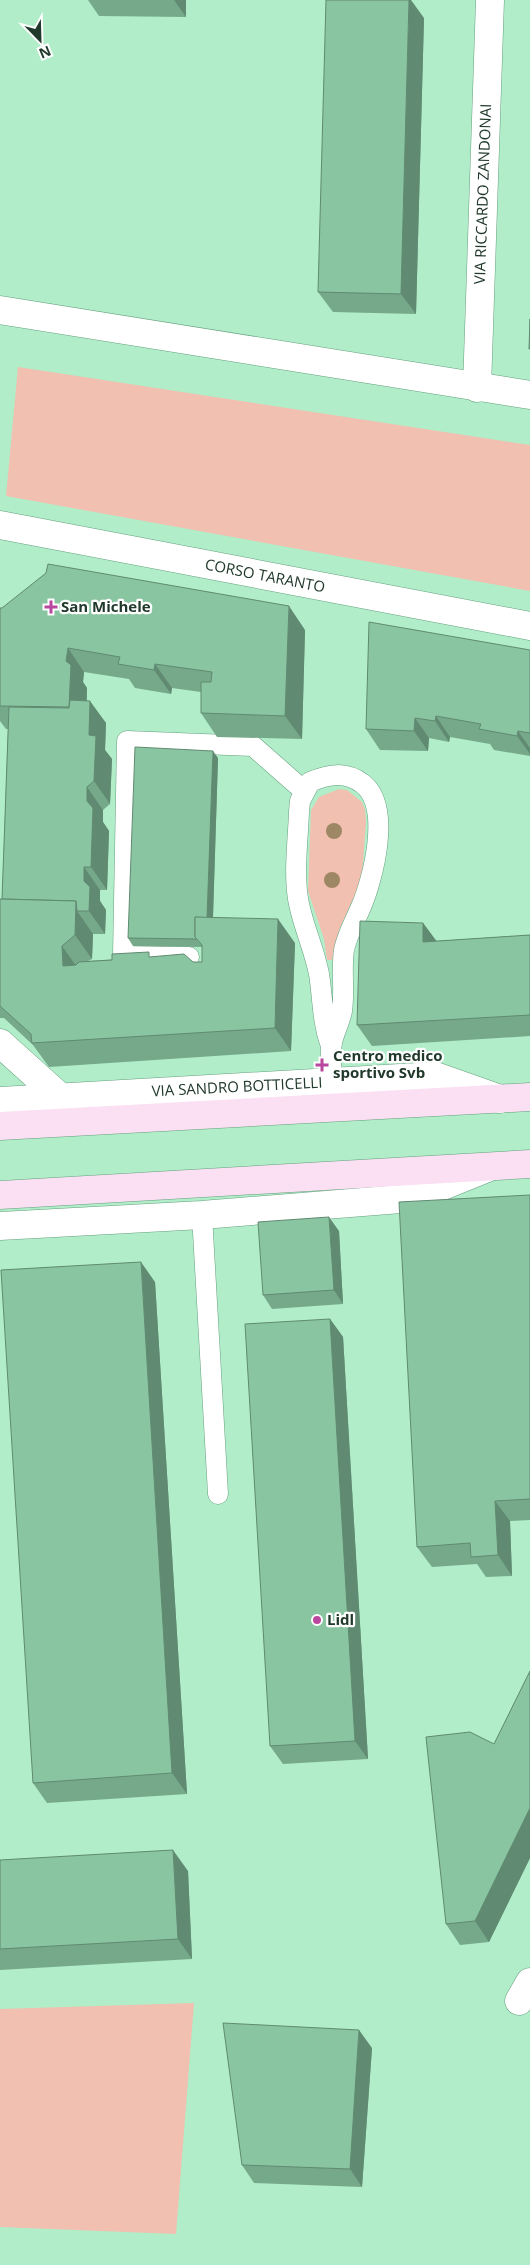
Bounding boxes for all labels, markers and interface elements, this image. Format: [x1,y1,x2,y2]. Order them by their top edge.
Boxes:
north arrow [15,15,65,65]
text: N [36,41,54,63]
street label: VIA RICCARDO ZANDONAI [469,103,495,285]
street label: CORSO TARANTO [203,554,327,596]
place label: San Michele [61,596,151,616]
marker: San Michele [45,601,57,613]
place label: Centro medico sportivo Svb [333,1045,442,1082]
marker: Centro medico sportivo Svb [315,1058,329,1072]
street label: VIA SANDRO BOTTICELLI [151,1072,323,1100]
place label: Lidl [327,1609,354,1629]
marker: Lidl [311,1614,323,1626]

